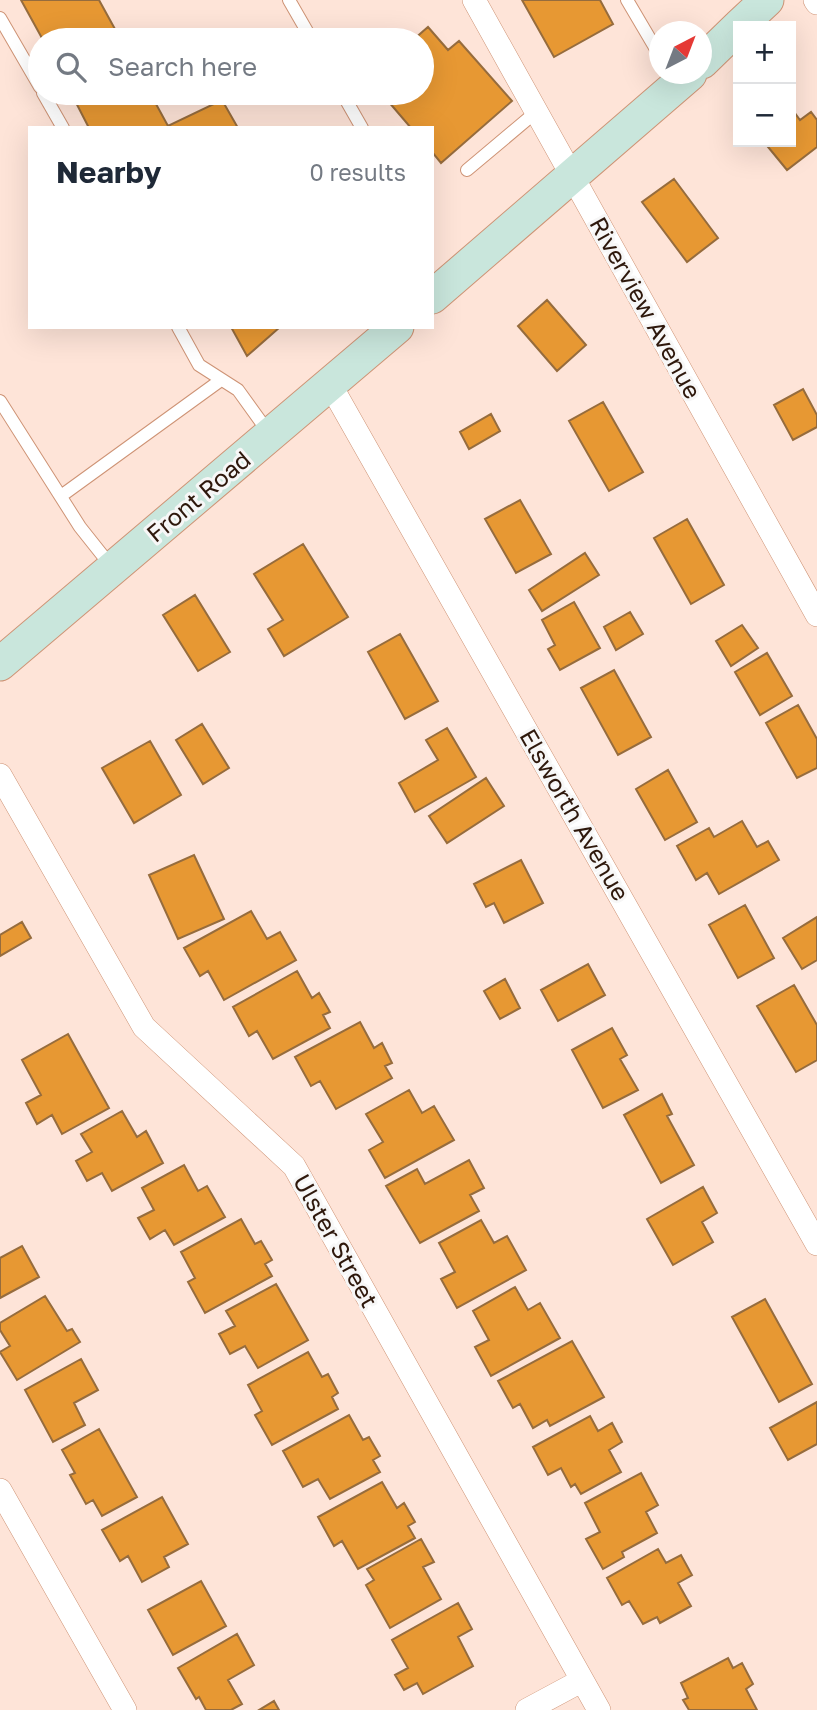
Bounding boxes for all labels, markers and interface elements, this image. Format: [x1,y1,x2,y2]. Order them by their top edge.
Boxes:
north arrow [649,21,712,84]
map controls [733,21,796,147]
button: + [733,21,796,84]
search box [28,28,434,105]
icon: search [52,48,90,86]
text: Search here [108,51,257,82]
button: − [733,84,796,147]
text: Nearby [56,154,161,190]
text: 0 results [310,158,406,186]
street label: Riverview Avenue [584,211,708,403]
street label: Front Road [140,444,256,548]
street label: Elsworth Avenue [514,723,636,905]
street label: Ulster Street [288,1169,385,1312]

